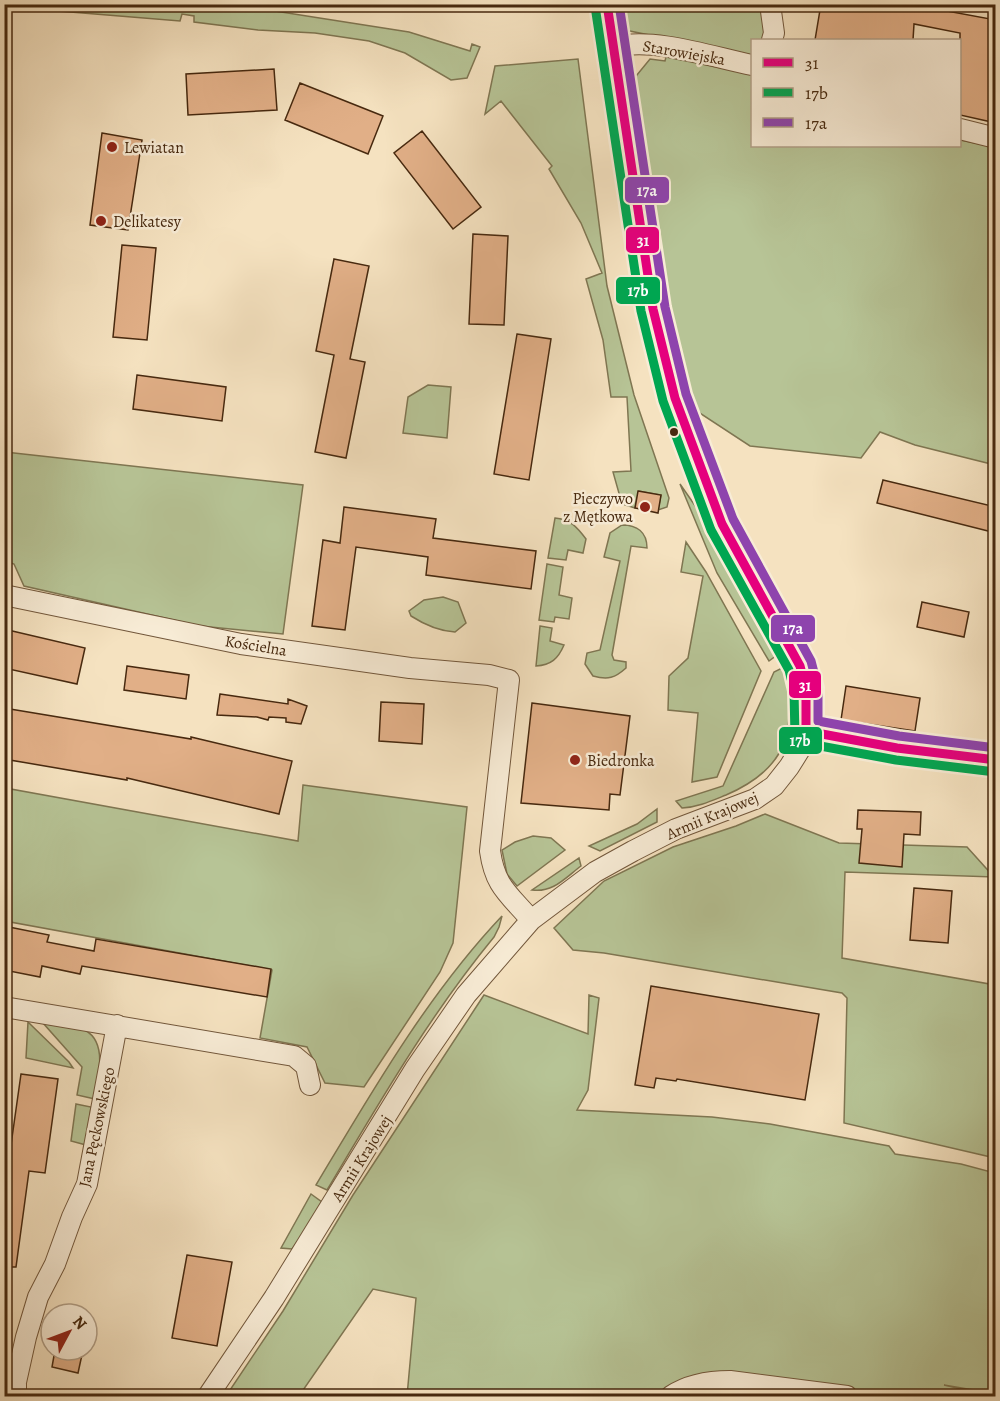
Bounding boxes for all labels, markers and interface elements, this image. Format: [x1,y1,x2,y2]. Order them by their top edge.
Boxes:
street label: Starowiejska [641,35,727,71]
legend [751,39,961,147]
text: 31 [805,51,819,75]
text: 17b [805,81,828,105]
text: 17a [805,111,828,135]
place label: Lewiatan [124,137,184,159]
marker: Lewiatan [105,140,119,154]
line badge: 17a [624,176,670,204]
text: 17a [637,180,657,202]
place label: Delikatesy [113,211,182,233]
marker: Delikatesy [94,214,108,228]
line badge: 31 [625,226,660,254]
text: 31 [637,230,650,252]
line badge: 17b [615,276,661,305]
text: 17b [628,280,648,302]
unlabelled marker [668,426,680,438]
place label: Pieczywo z Mętkowa [563,488,634,528]
marker: Pieczywo z Mętkowa [638,500,652,514]
line badge: 17a [770,614,816,643]
text: 17a [783,618,803,640]
street label: Kościelna [223,630,289,662]
line badge: 31 [788,670,822,699]
text: 31 [799,675,812,697]
line badge: 17b [778,726,823,755]
text: 17b [790,730,810,752]
place label: Biedronka [587,750,655,772]
marker: Biedronka [568,753,582,767]
street label: Armii Krajowej [662,787,762,846]
street label: Jana Pęckowskiego [74,1065,120,1189]
street label: Armii Krajowej [326,1111,397,1207]
north arrow [39,1302,99,1362]
text: N [67,1311,92,1335]

